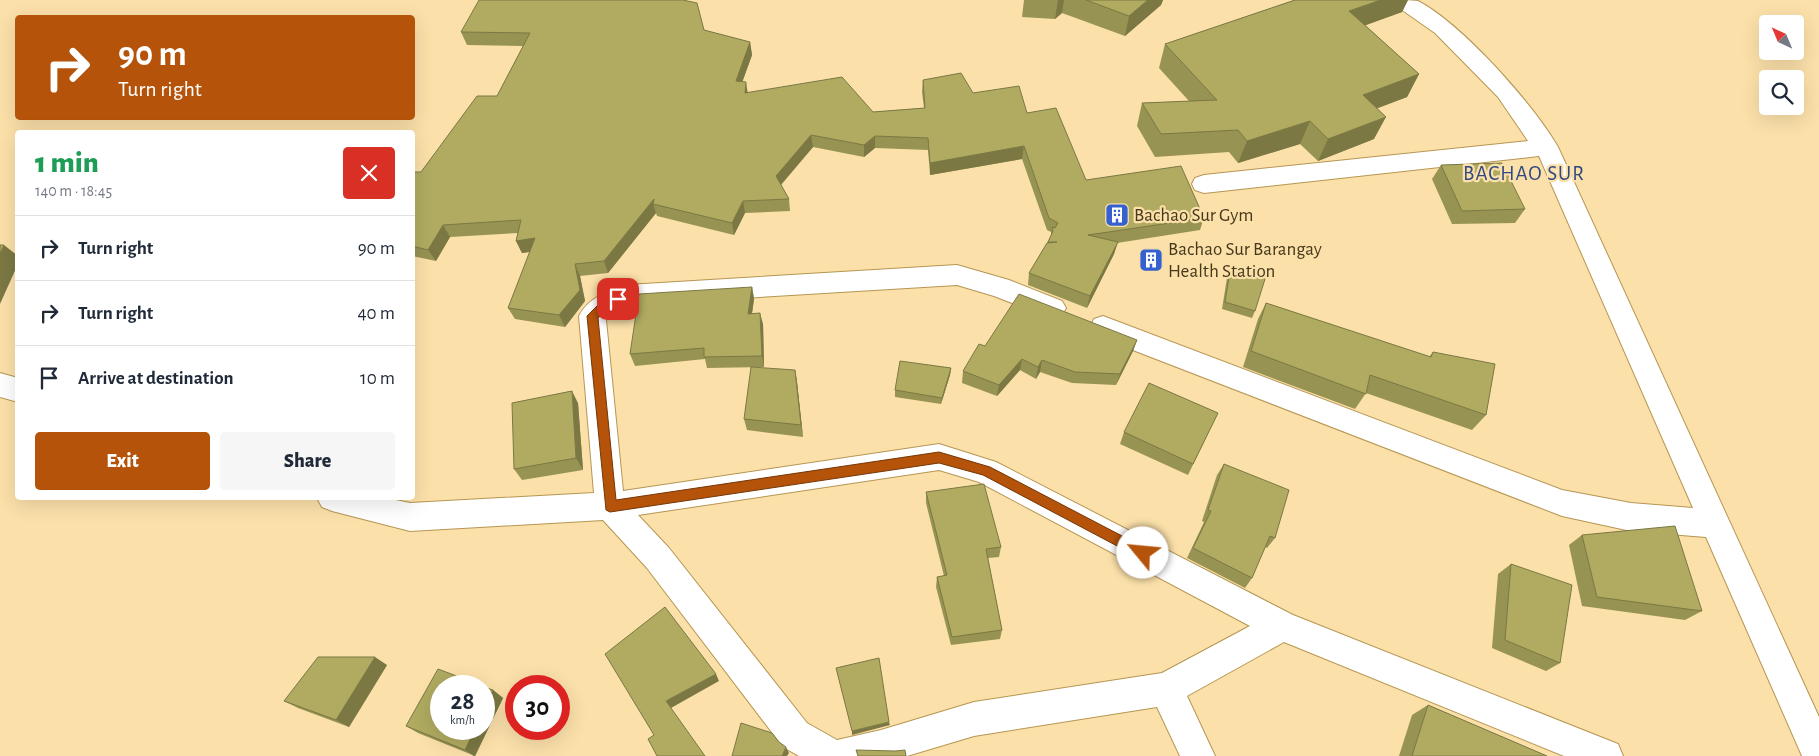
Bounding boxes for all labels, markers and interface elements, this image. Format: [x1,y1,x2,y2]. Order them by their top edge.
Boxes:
north arrow [1759,15,1804,60]
map controls [1759,15,1804,115]
icon: right [35,35,100,100]
text: 90 m [118,37,187,72]
button: search [1759,70,1804,115]
text: Turn right [118,78,202,100]
button: close [343,147,395,199]
text: 1 min [35,148,99,178]
district label: BACHAO SUR [1463,163,1585,184]
text: 140 m · 18:45 [35,183,112,199]
building icon: Bachao Sur Gym [1104,202,1130,228]
place label: Bachao Sur Gym [1134,206,1253,225]
icon: right [35,234,63,262]
text: Turn right [78,239,153,258]
text: 90 m [358,239,395,258]
place label: Bachao Sur Barangay Health Station [1168,240,1322,281]
building icon: Bachao Sur Barangay Health Station [1138,247,1164,273]
pin [597,278,639,320]
icon: arrive [604,285,632,313]
icon: right [35,299,63,327]
text: Turn right [78,304,153,323]
text: 40 m [357,304,395,323]
icon: arrive [35,364,63,392]
text: Arrive at destination [78,369,234,388]
text: 10 m [360,369,395,388]
button: Exit [35,432,210,490]
button: Share [220,432,395,490]
position arrow [1116,526,1168,578]
speed limit sign: 30 [505,675,570,740]
text: 28 [450,689,475,714]
text: km/h [450,714,475,726]

